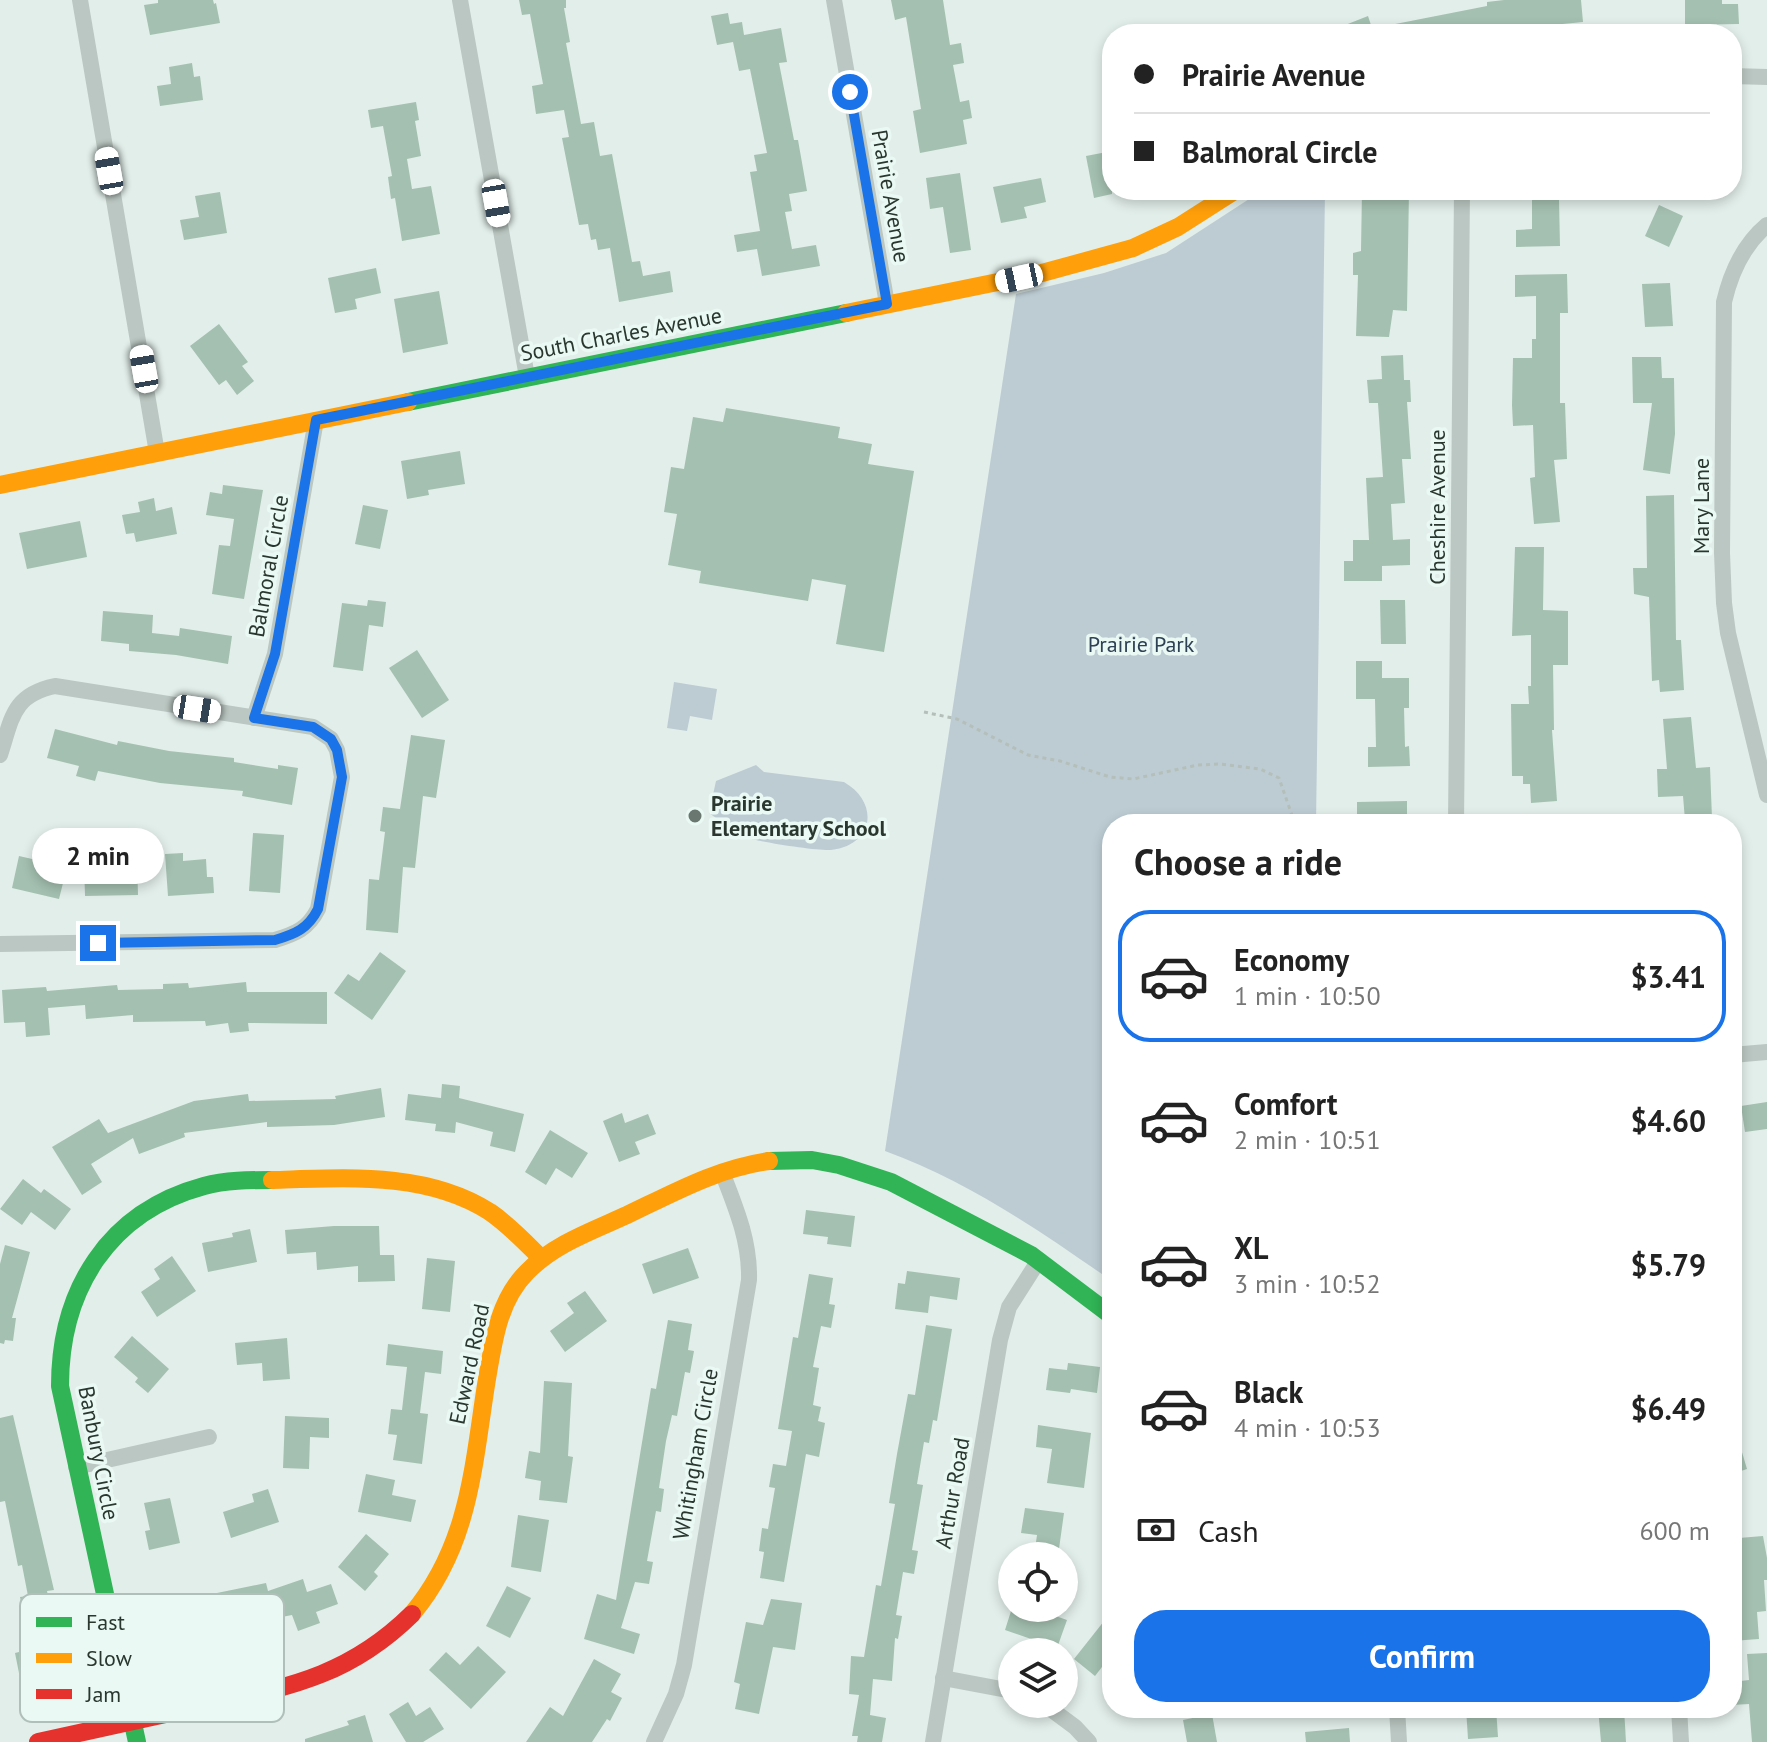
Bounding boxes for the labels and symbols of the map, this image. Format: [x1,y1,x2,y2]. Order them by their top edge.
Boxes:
route start [832,74,868,110]
street label: Prairie Avenue [866,127,916,265]
car [93,145,125,197]
car [480,177,512,229]
car [993,261,1045,295]
street label: South Charles Avenue [518,301,724,367]
car [128,343,160,395]
street label: Cheshire Avenue [1423,429,1451,585]
street label: Mary Lane [1687,458,1715,554]
street label: Balmoral Circle [242,493,294,639]
park label: Prairie Park [1088,630,1195,658]
car [171,693,223,725]
place label: Prairie Elementary School [711,789,886,842]
marker: Prairie Elementary School [686,807,704,825]
callout: 2 min [32,827,164,883]
route end [80,925,116,961]
street label: Edward Road [443,1301,495,1427]
street label: Whitingham Circle [666,1366,724,1542]
street label: Banbury Circle [72,1384,126,1522]
street label: Arthur Road [928,1435,976,1551]
legend [20,1594,284,1722]
text: Fast [86,1608,126,1636]
text: Slow [86,1644,132,1672]
text: Jam [85,1680,121,1708]

